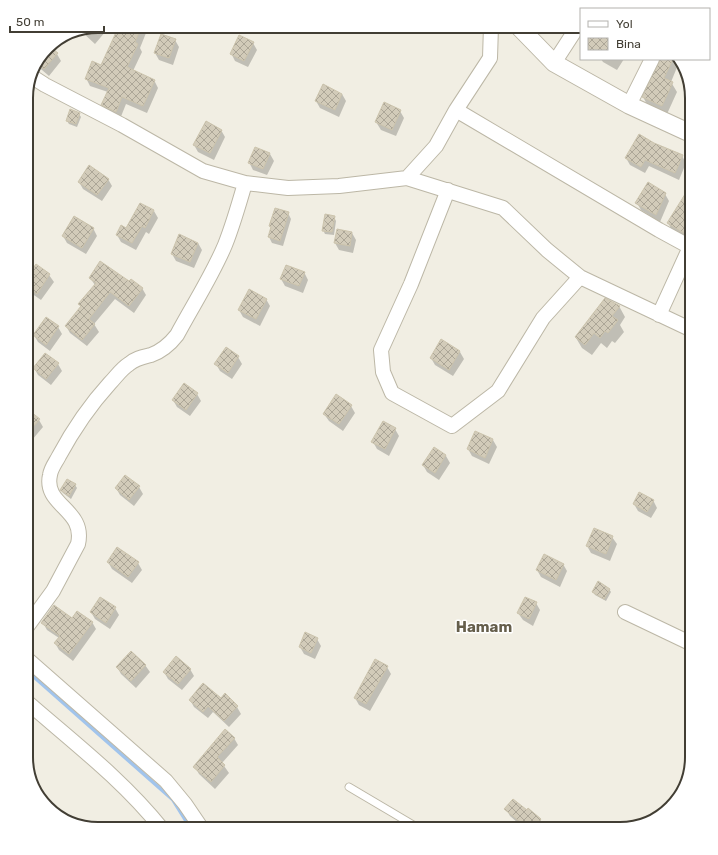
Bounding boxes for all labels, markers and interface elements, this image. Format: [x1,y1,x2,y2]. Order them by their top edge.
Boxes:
scale bar [10,8,104,34]
legend [580,8,710,60]
text: 50 m [16,15,44,29]
text: Yol [616,17,633,31]
text: Bina [616,37,641,51]
district label: Hamam [456,618,512,636]

